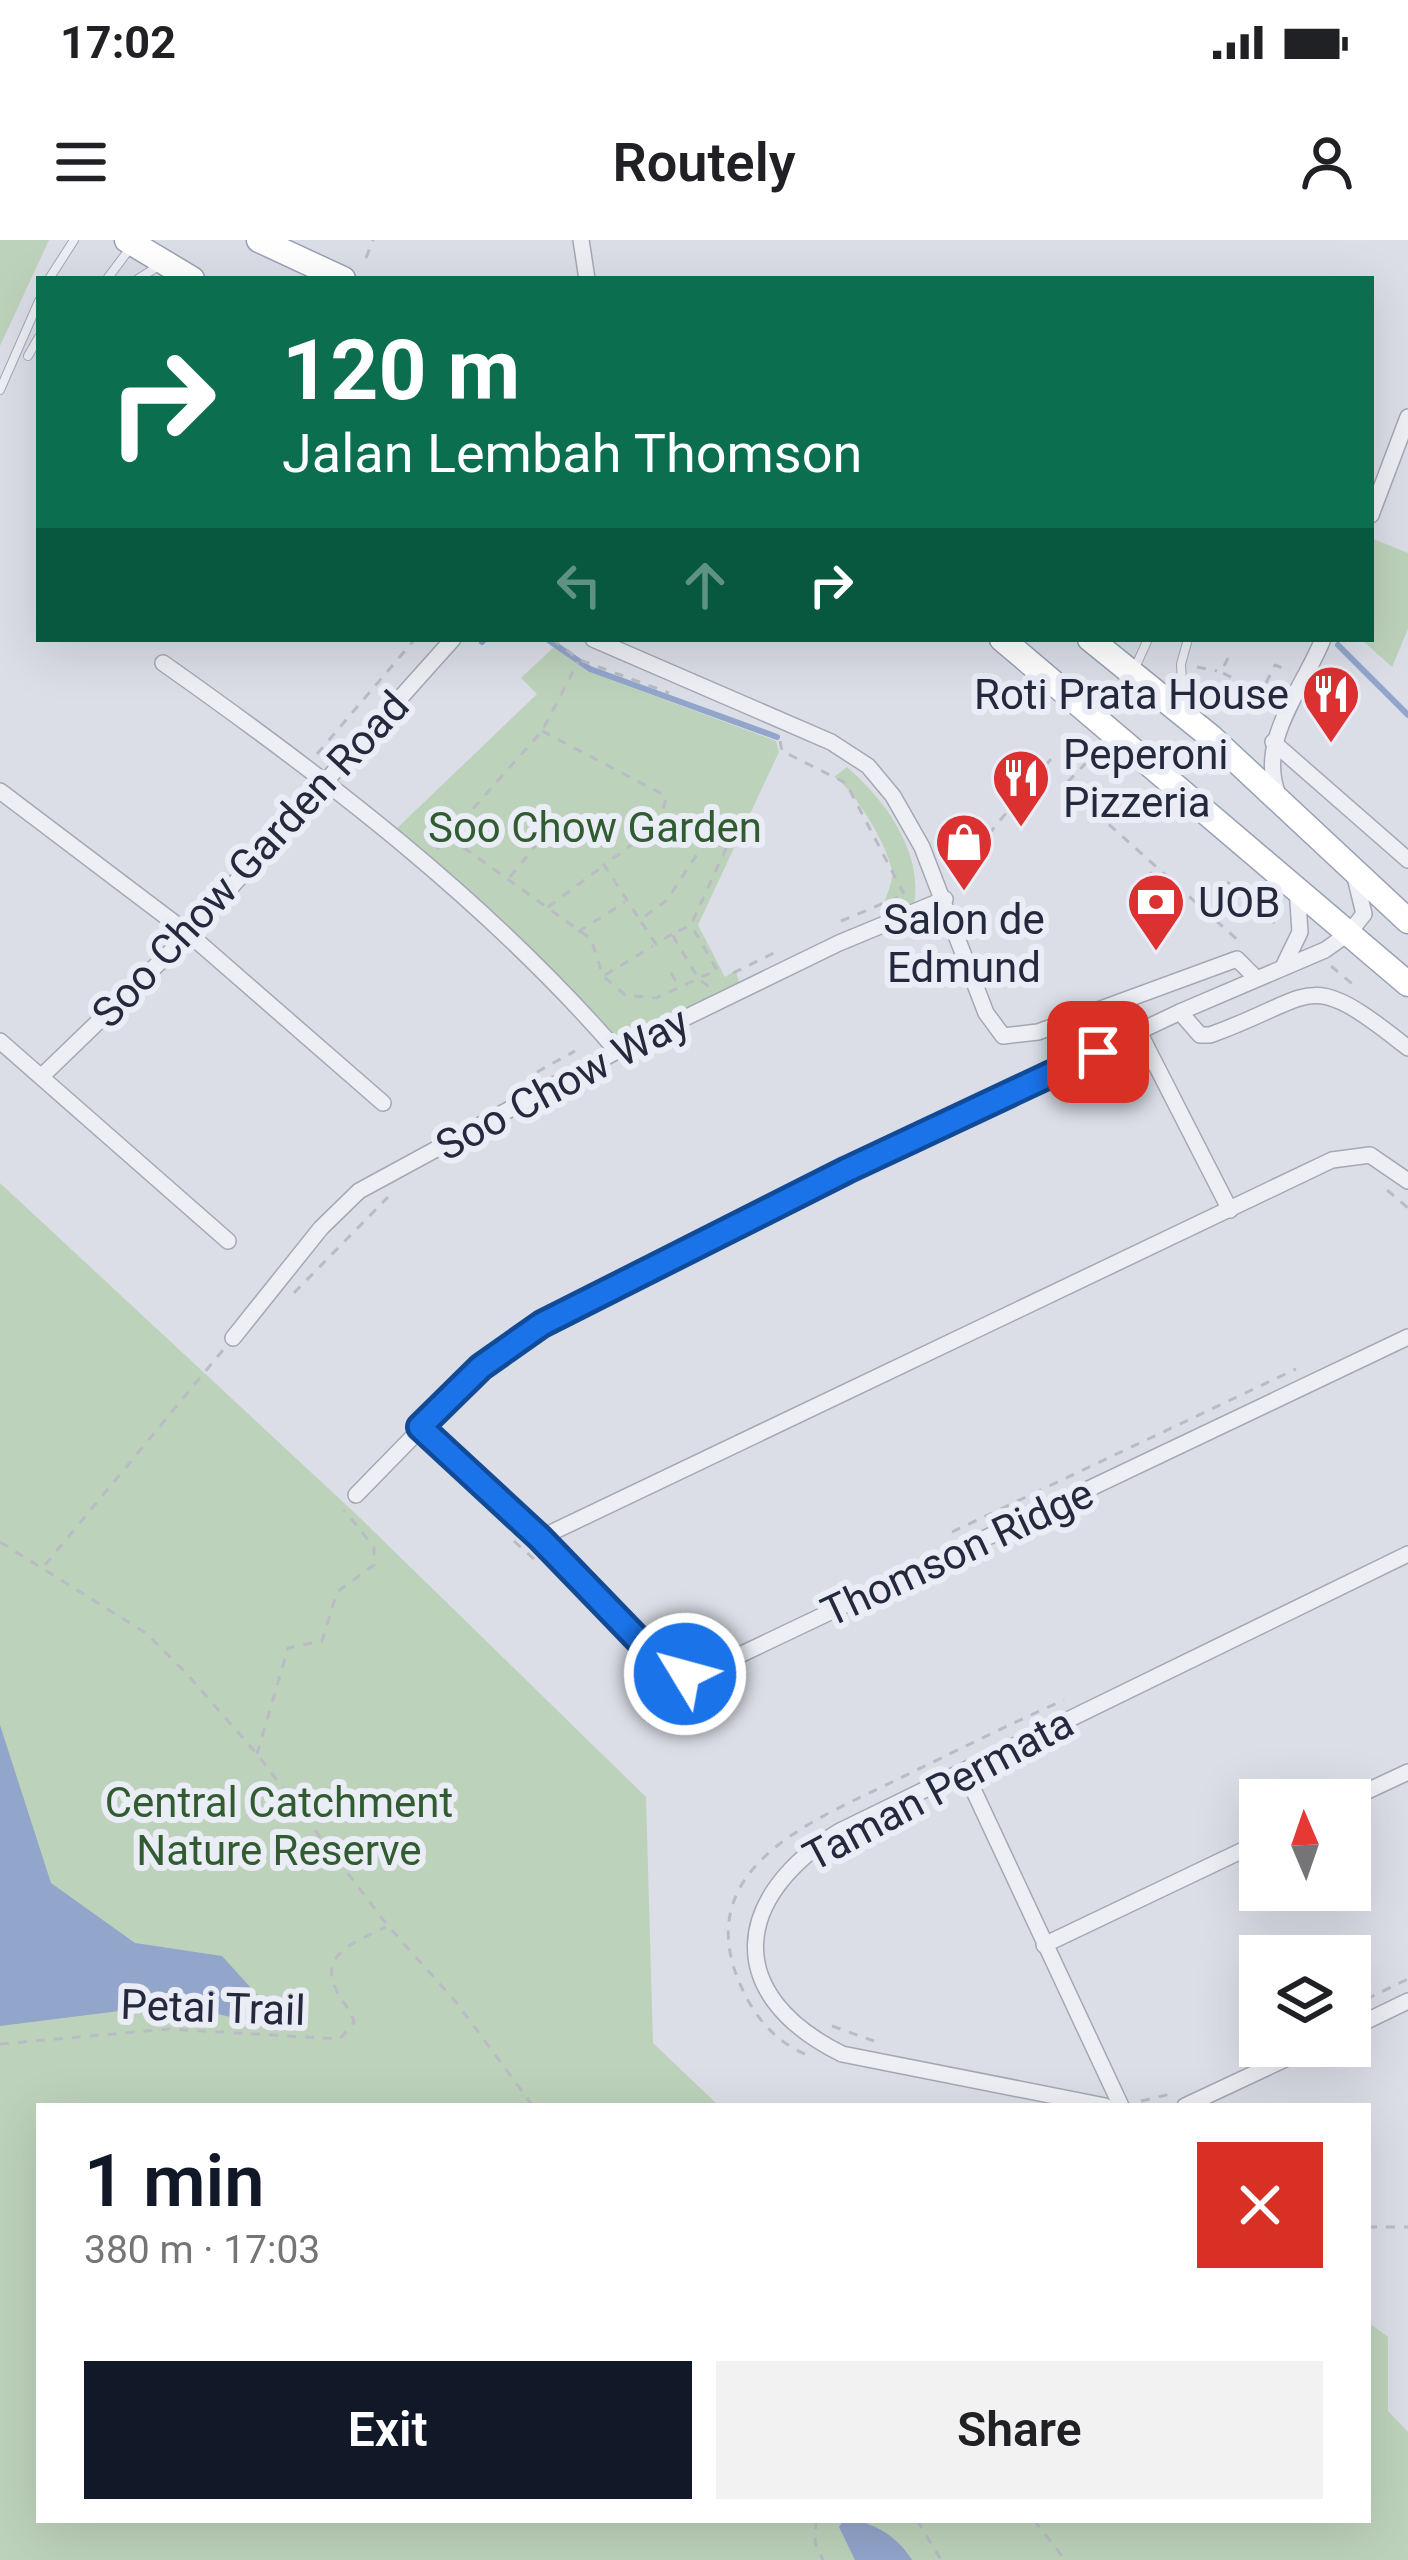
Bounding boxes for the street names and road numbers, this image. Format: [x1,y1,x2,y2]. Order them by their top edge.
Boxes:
street label: Soo Chow Garden Road [82,681,419,1037]
street label: Soo Chow Way [428,996,697,1170]
street label: Thomson Ridge [814,1468,1101,1637]
street label: Taman Permata [795,1698,1081,1881]
street label: Petai Trail [120,1980,306,2035]

